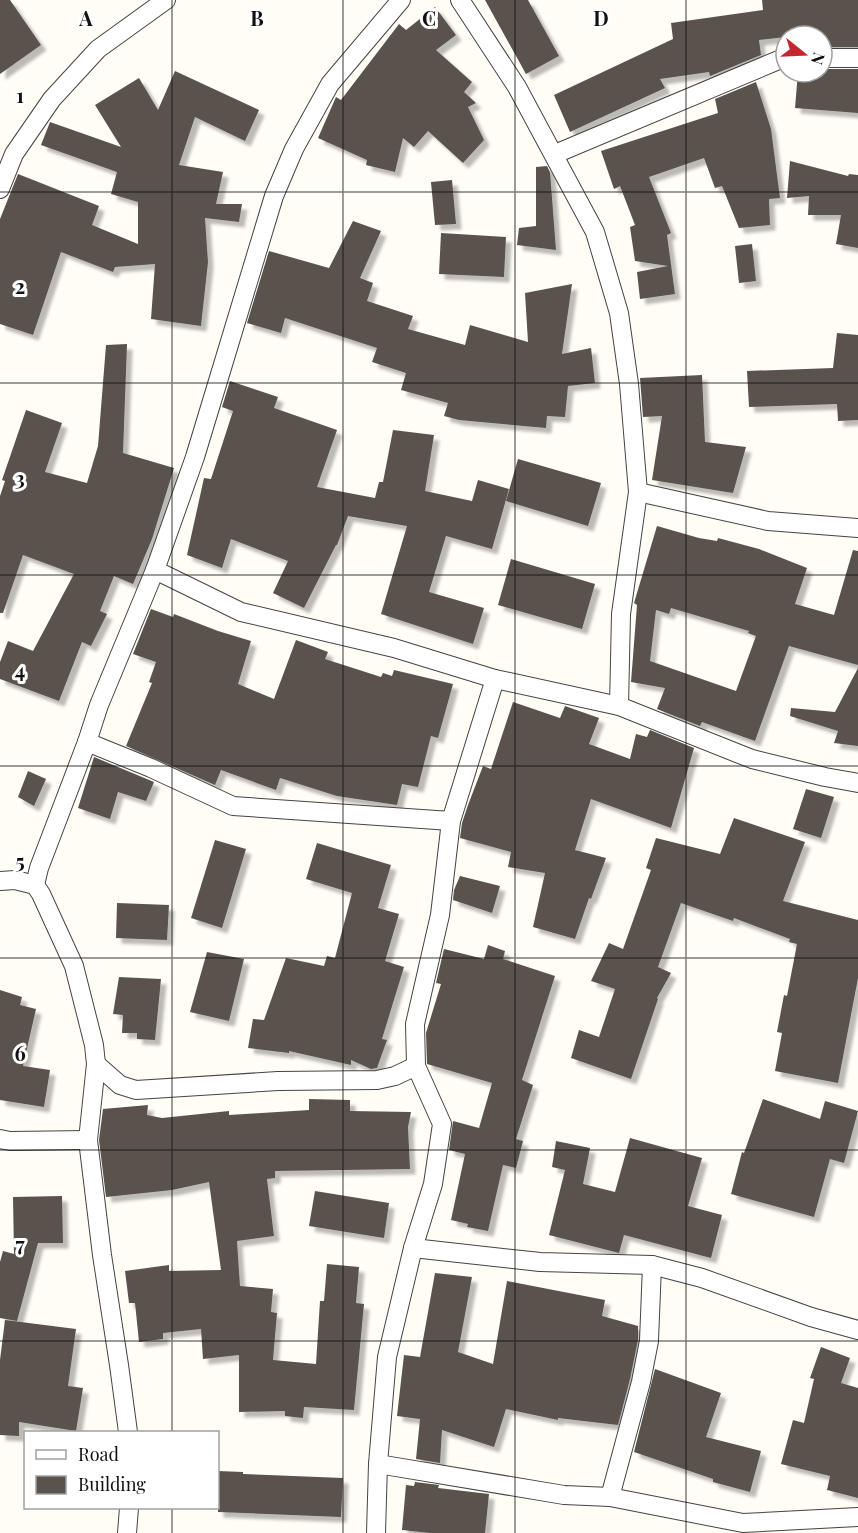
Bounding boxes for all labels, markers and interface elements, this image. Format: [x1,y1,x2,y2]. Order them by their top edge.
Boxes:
text: A [78,4,93,31]
text: B [250,4,264,31]
text: C [422,4,436,31]
text: D [593,4,609,31]
north arrow [774,24,834,84]
text: N [807,50,831,68]
text: 1 [16,81,24,108]
text: 2 [15,272,25,299]
text: 3 [15,464,25,491]
text: 4 [15,656,25,683]
text: 5 [15,847,25,874]
text: 6 [14,1039,26,1066]
text: 7 [15,1230,25,1257]
legend [24,1431,219,1509]
text: Road [78,1442,119,1466]
text: Building [78,1472,146,1496]

